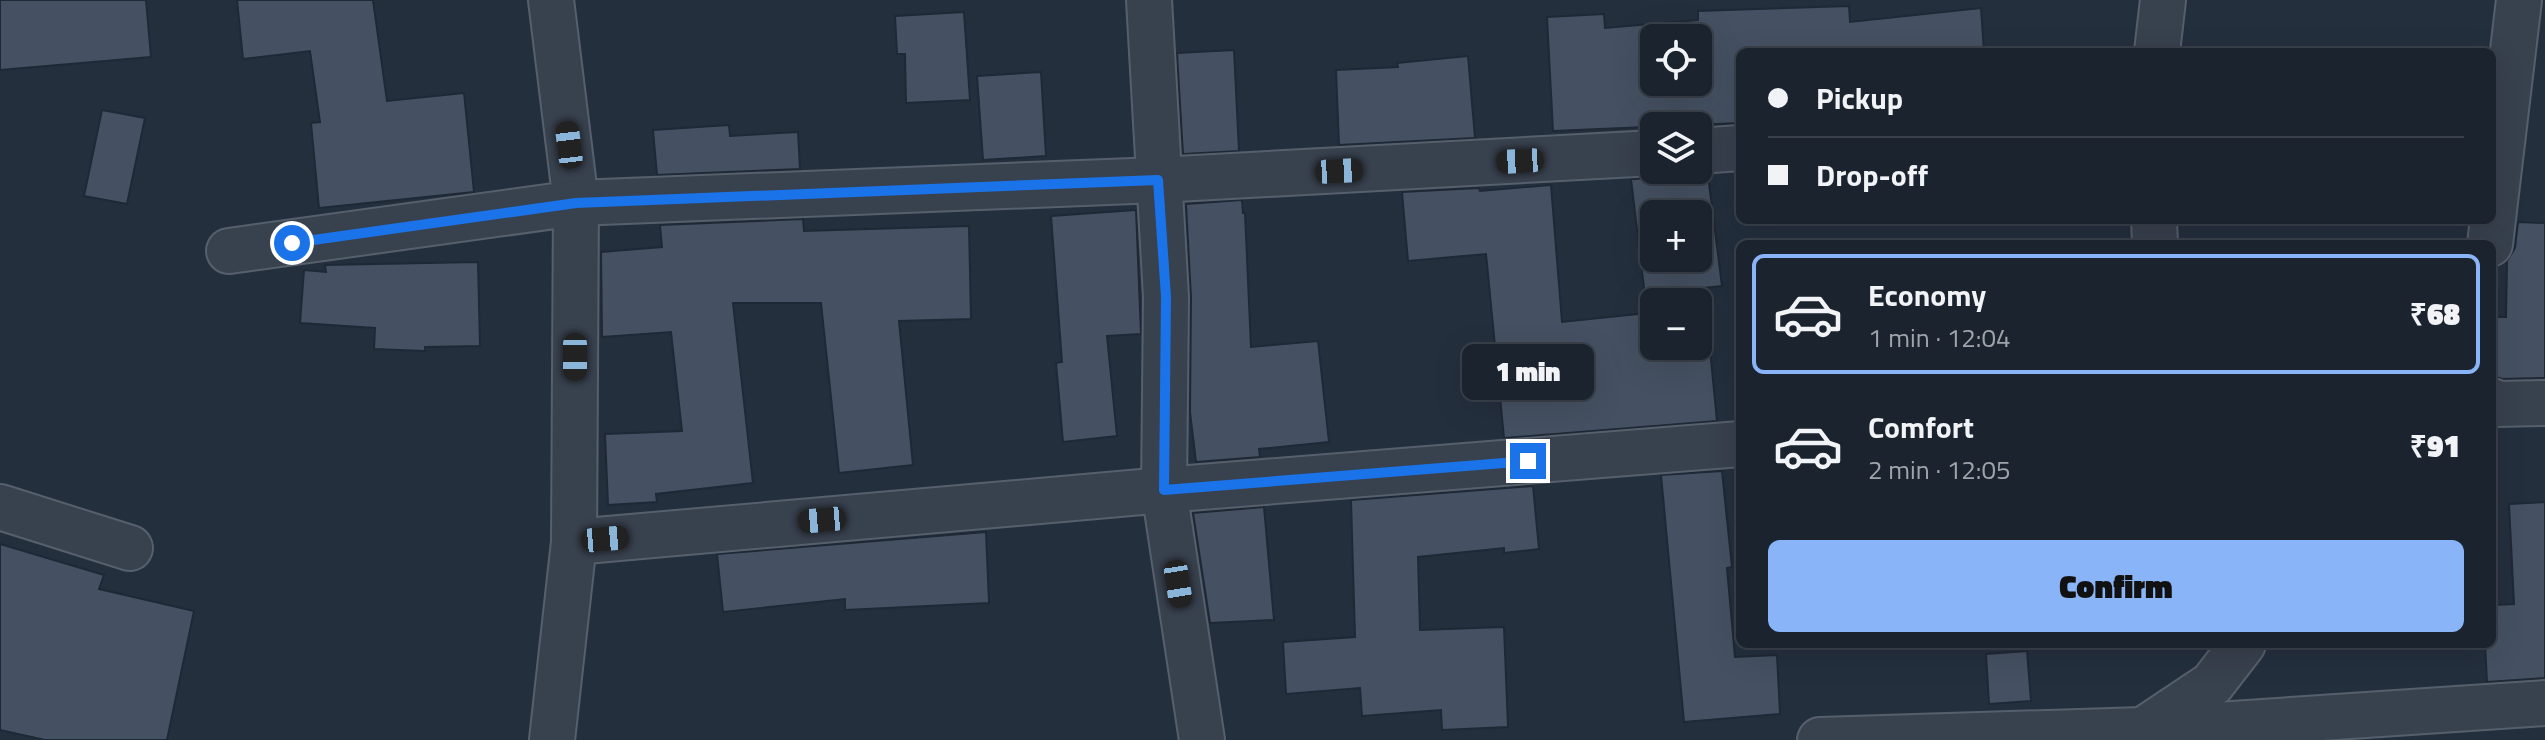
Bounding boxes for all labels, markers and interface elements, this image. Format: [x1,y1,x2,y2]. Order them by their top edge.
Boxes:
map controls [1640,24,1712,360]
button: locate [1640,24,1712,96]
text: Pickup [1816,75,1903,121]
button: layers [1640,112,1712,184]
car [554,120,584,170]
car [1495,148,1545,174]
text: Drop-off [1816,152,1928,198]
car [1314,158,1364,184]
button: + [1640,200,1712,272]
route start [274,225,310,261]
text: Economy [1868,272,1986,318]
icon: car [1772,278,1844,350]
button: − [1640,288,1712,360]
text: ₹68 [2410,291,2460,337]
text: 1 min · 12:04 [1868,318,2011,357]
car [563,333,587,381]
callout: 1 min [1462,345,1594,401]
text: 1 min [1496,352,1560,391]
text: Comfort [1868,404,1974,450]
icon: car [1772,410,1844,482]
text: ₹91 [2410,423,2460,469]
route end [1510,443,1546,479]
text: 2 min · 12:05 [1868,450,2011,489]
car [797,506,847,534]
car [580,525,630,553]
button: Confirm [1768,540,2464,632]
car [1162,558,1194,610]

